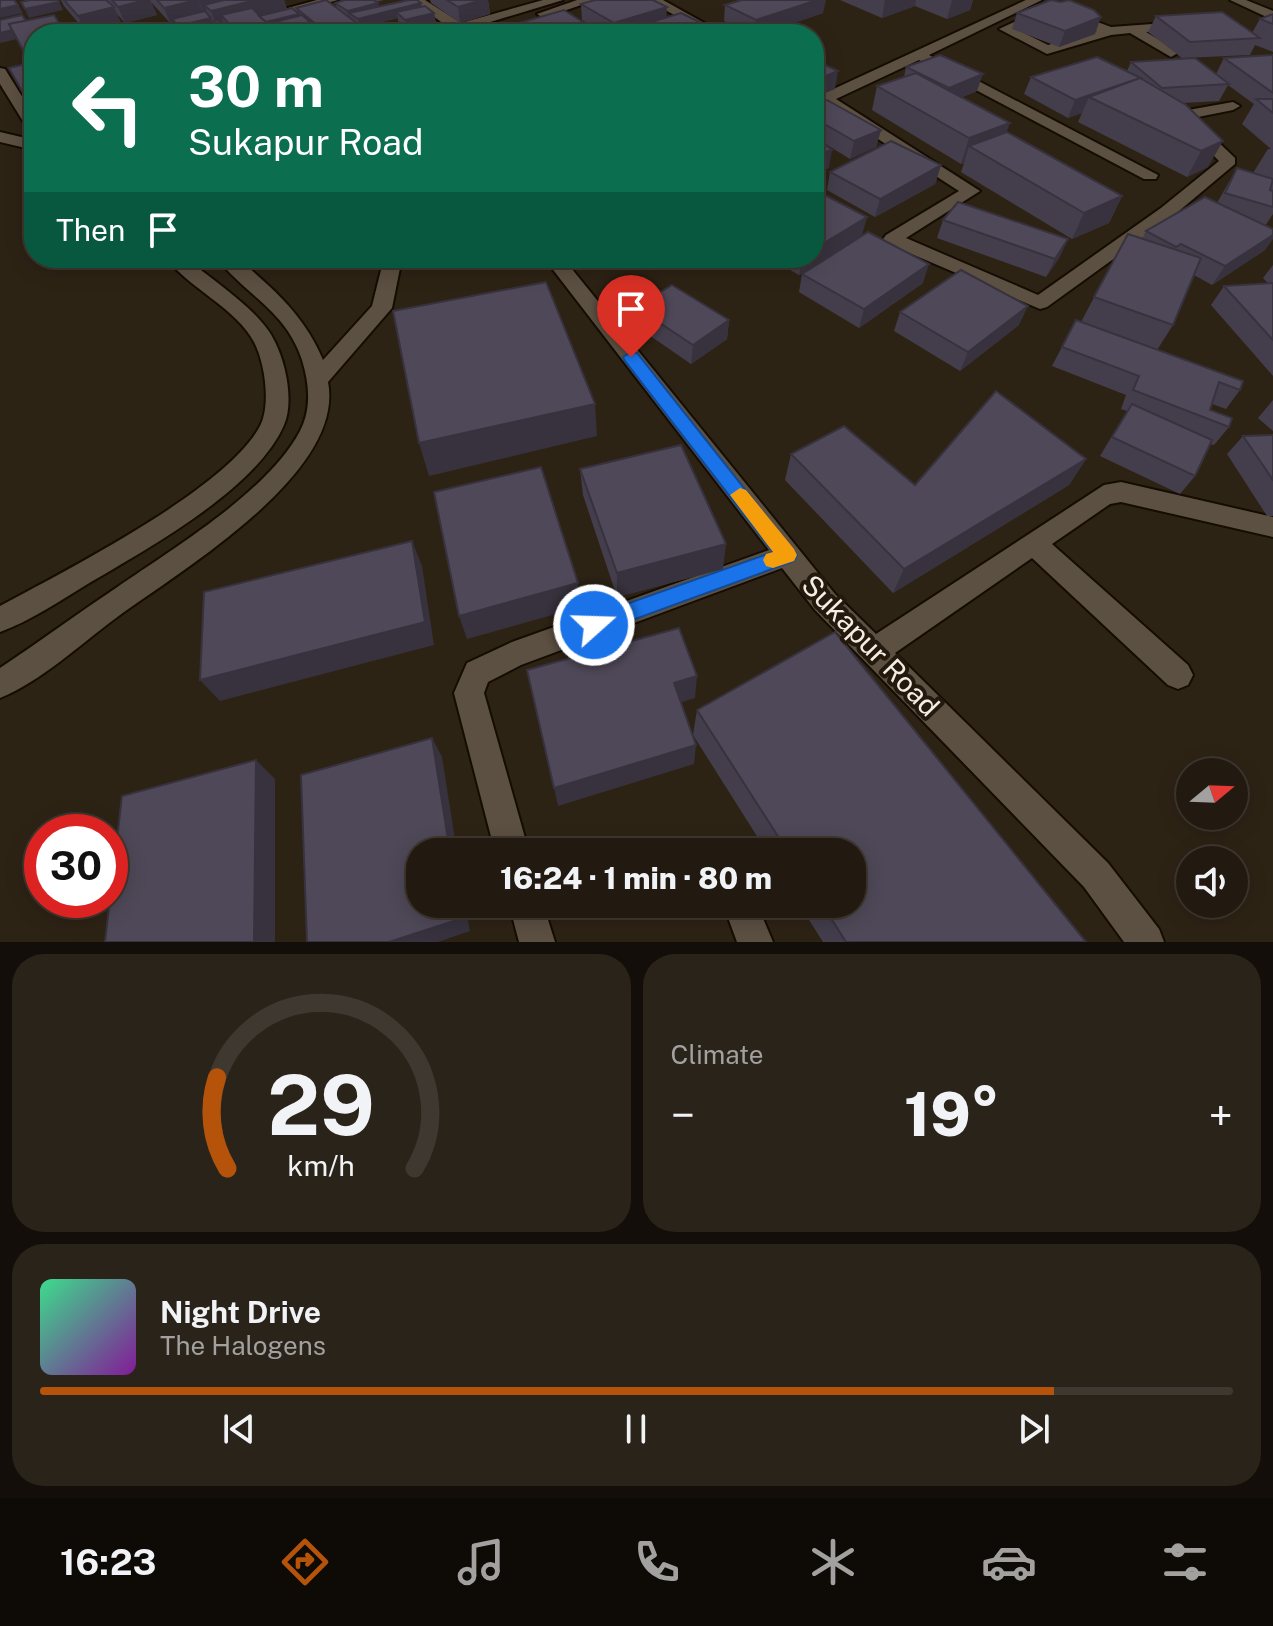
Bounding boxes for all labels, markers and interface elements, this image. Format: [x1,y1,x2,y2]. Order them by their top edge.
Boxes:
text: 30 m [188,54,324,120]
icon: left [56,56,160,160]
text: Sukapur Road [188,121,423,163]
icon: arrive [141,208,185,252]
text: Then [56,212,125,248]
pin [597,275,665,357]
icon: arrive [609,287,653,331]
street label: Sukapur Road [796,568,946,722]
position arrow [552,583,636,667]
north arrow [1176,758,1248,830]
map controls [1176,758,1248,918]
speed limit sign: 30 [24,814,128,918]
button: sound [1176,846,1248,918]
text: 16:24 · 1 min · 80 m [500,860,772,896]
text: Climate [671,1039,764,1070]
text: 29 [267,1056,375,1154]
text: 19° [904,1079,1000,1150]
text: − [671,1089,695,1141]
text: + [1209,1089,1233,1141]
text: km/h [288,1149,355,1182]
text: Night Drive [160,1294,321,1330]
text: The Halogens [160,1330,326,1361]
icon: previous [217,1407,261,1451]
icon: pause [614,1407,658,1451]
icon: next [1012,1407,1056,1451]
icon: directions [277,1534,333,1590]
icon: music [453,1534,509,1590]
icon: phone [629,1534,685,1590]
icon: climate [805,1534,861,1590]
icon: car [981,1534,1037,1590]
icon: filters [1157,1534,1213,1590]
text: 16:23 [60,1541,156,1583]

